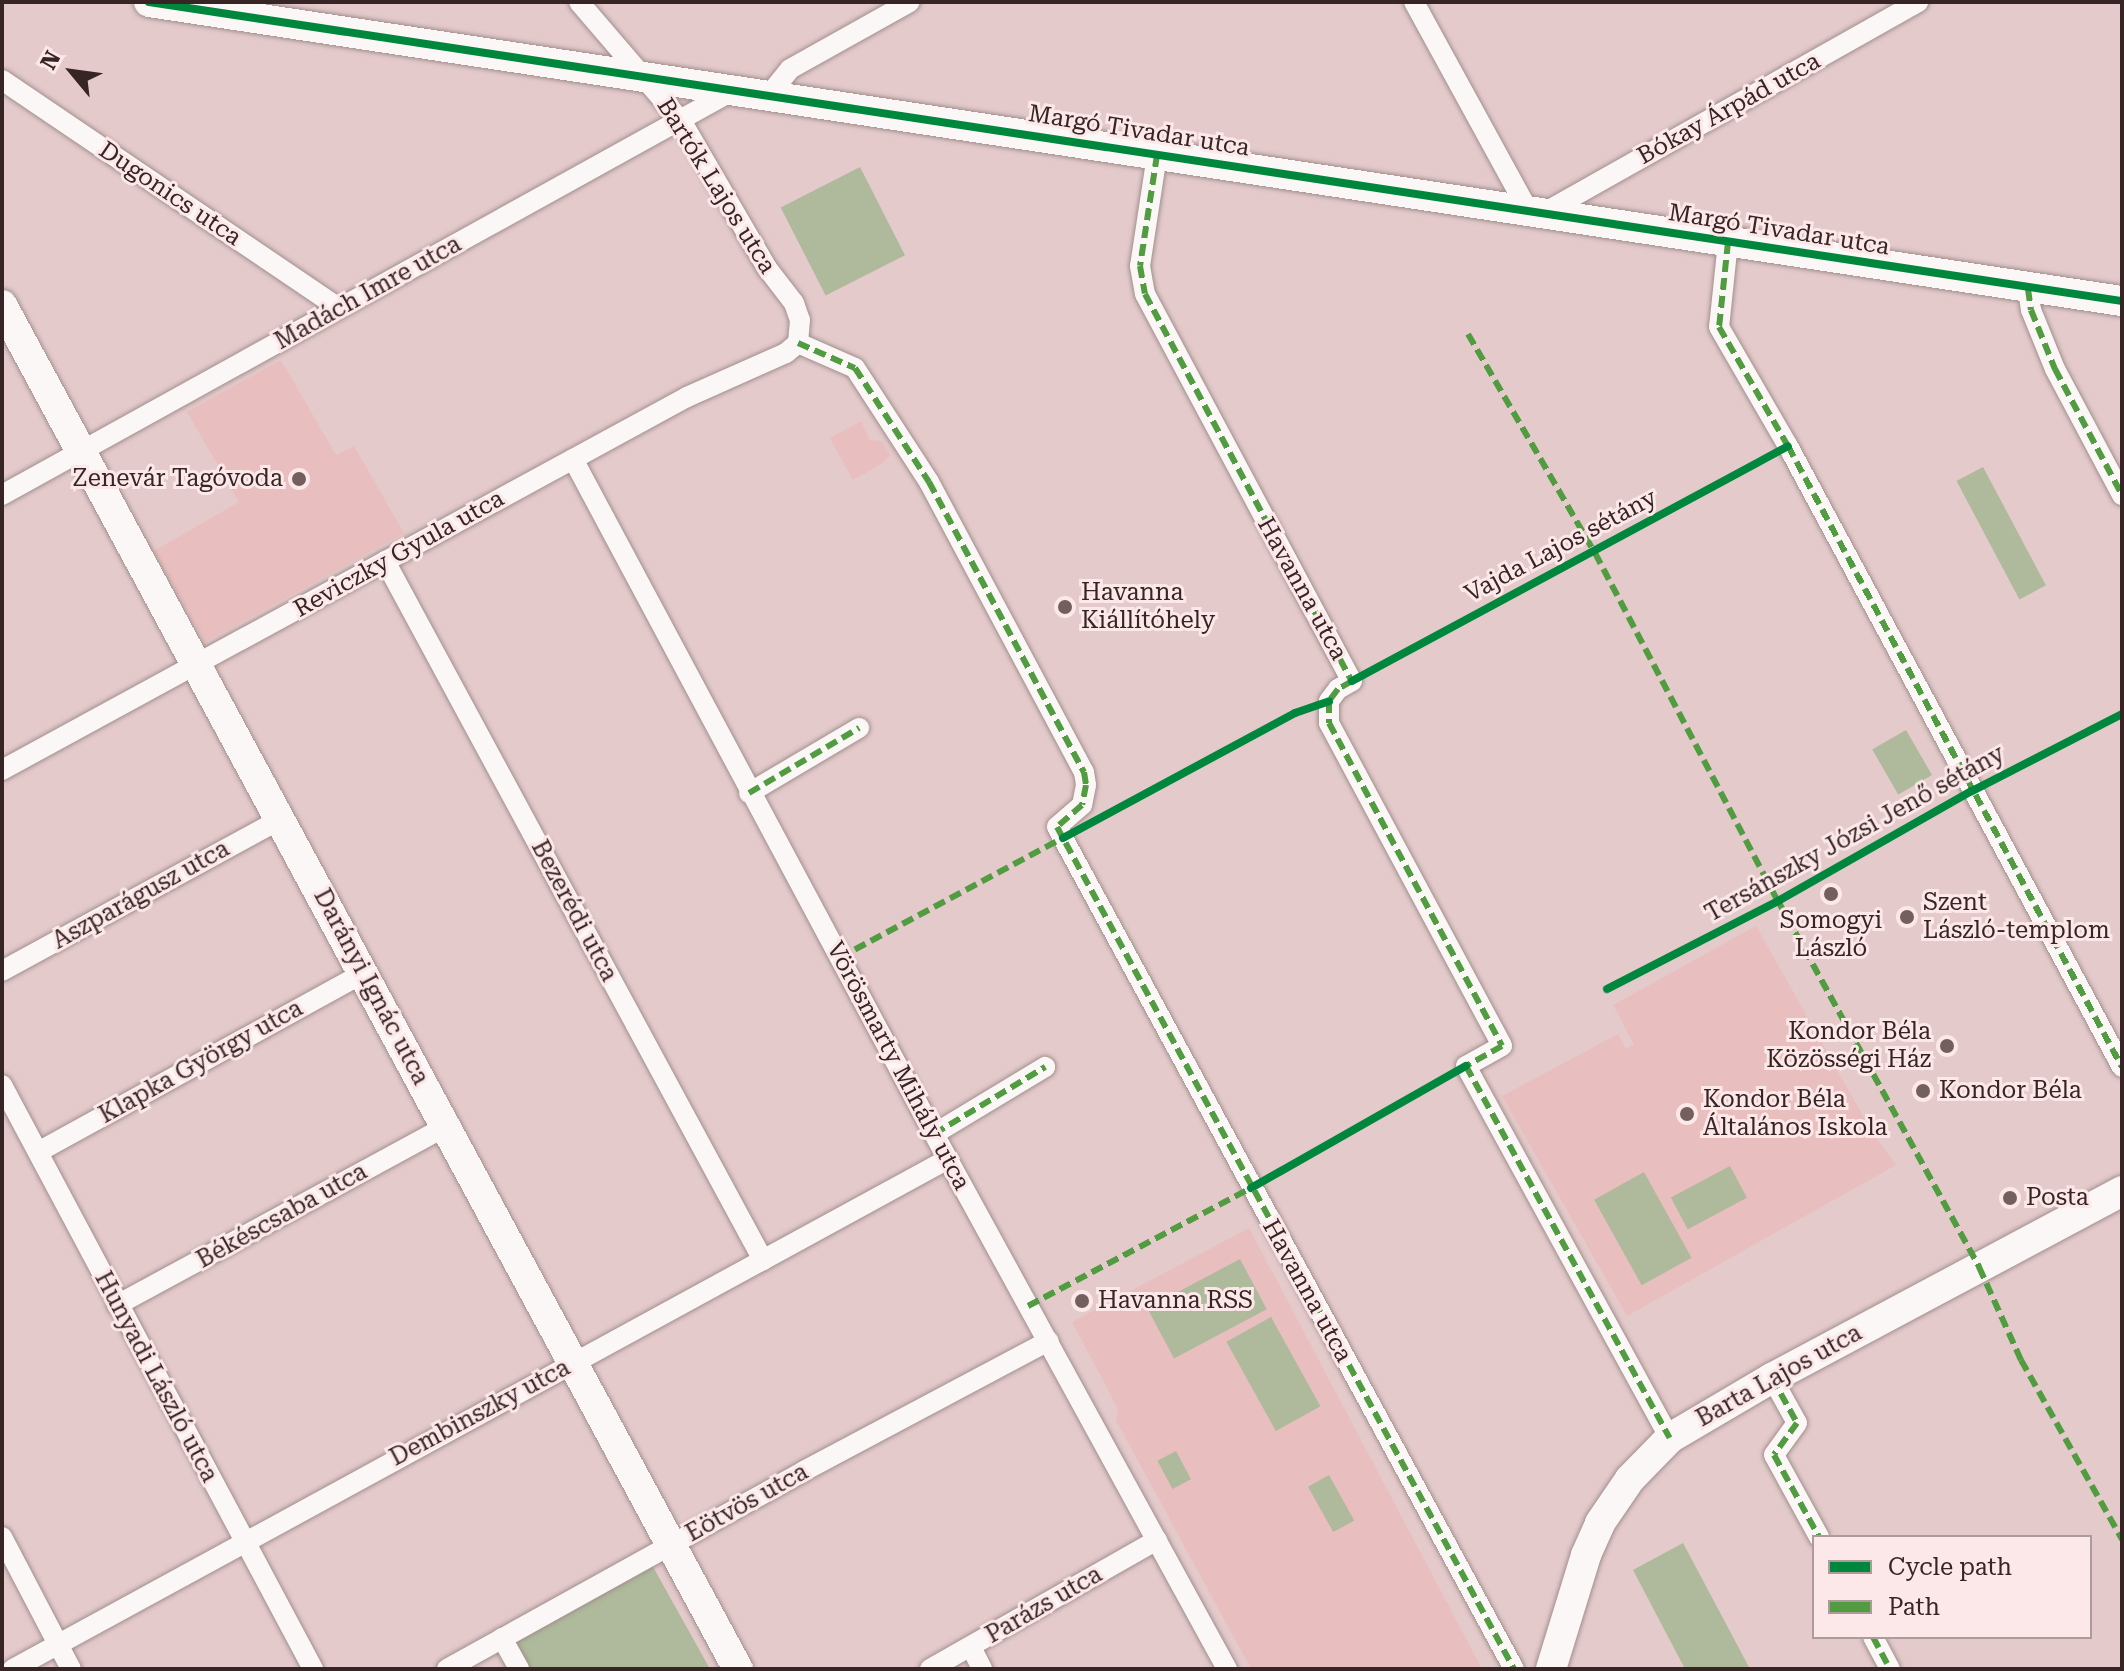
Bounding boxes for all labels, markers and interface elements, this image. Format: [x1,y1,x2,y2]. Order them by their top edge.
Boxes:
north arrow [32,32,112,112]
text: N [36,47,66,74]
street label: Bókay Árpád utca [1633,47,1825,171]
street label: Bartók Lajos utca [650,93,782,279]
street label: Margó Tivadar utca [1026,99,1252,163]
street label: Dugonics utca [93,136,247,252]
street label: Margó Tivadar utca [1666,198,1892,262]
street label: Madách Imre utca [270,230,466,356]
place label: Zenevár Tagóvoda [73,465,283,493]
marker: Zenevár Tagóvoda [290,470,308,488]
street label: Vajda Lajos sétány [1460,483,1662,609]
street label: Reviczky Gyula utca [289,484,509,624]
street label: Havanna utca [1251,513,1353,665]
place label: Havanna Kiállítóhely [1081,579,1215,635]
marker: Havanna Kiállítóhely [1056,598,1074,616]
street label: Tersánszky Józsi Jenő sétány [1700,739,2010,929]
street label: Aszparágusz utca [48,834,234,956]
street label: Bezerédi utca [525,835,623,987]
street label: Darányi Ignác utca [307,884,435,1090]
marker: Somogyi László [1822,885,1840,903]
place label: Szent László-templom [1923,889,2110,945]
place label: Somogyi László [1780,907,1882,963]
marker: Szent László-templom [1898,908,1916,926]
street label: Vörösmarty Mihály utca [820,937,976,1195]
street label: Klapka György utca [94,994,308,1130]
place label: Kondor Béla Közösségi Ház [1766,1018,1931,1074]
marker: Kondor Béla Közösségi Ház [1938,1037,1956,1055]
place label: Kondor Béla [1939,1077,2082,1105]
marker: Kondor Béla [1914,1082,1932,1100]
place label: Kondor Béla Általános Iskola [1703,1086,1888,1142]
marker: Kondor Béla Általános Iskola [1678,1105,1696,1123]
street label: Békéscsaba utca [192,1157,372,1275]
place label: Posta [2026,1184,2089,1212]
marker: Posta [2001,1189,2019,1207]
street label: Havanna utca [1256,1215,1358,1367]
street label: Hunyadi László utca [88,1267,224,1487]
place label: Havanna RSS [1098,1287,1253,1315]
marker: Havanna RSS [1073,1292,1091,1310]
street label: Barta Lajos utca [1691,1319,1867,1433]
street label: Dembinszky utca [385,1353,575,1473]
street label: Eötvös utca [681,1458,813,1548]
legend [1812,1535,2092,1639]
text: Cycle path [1888,1553,2012,1581]
street label: Parázs utca [981,1560,1107,1650]
text: Path [1888,1593,1940,1621]

